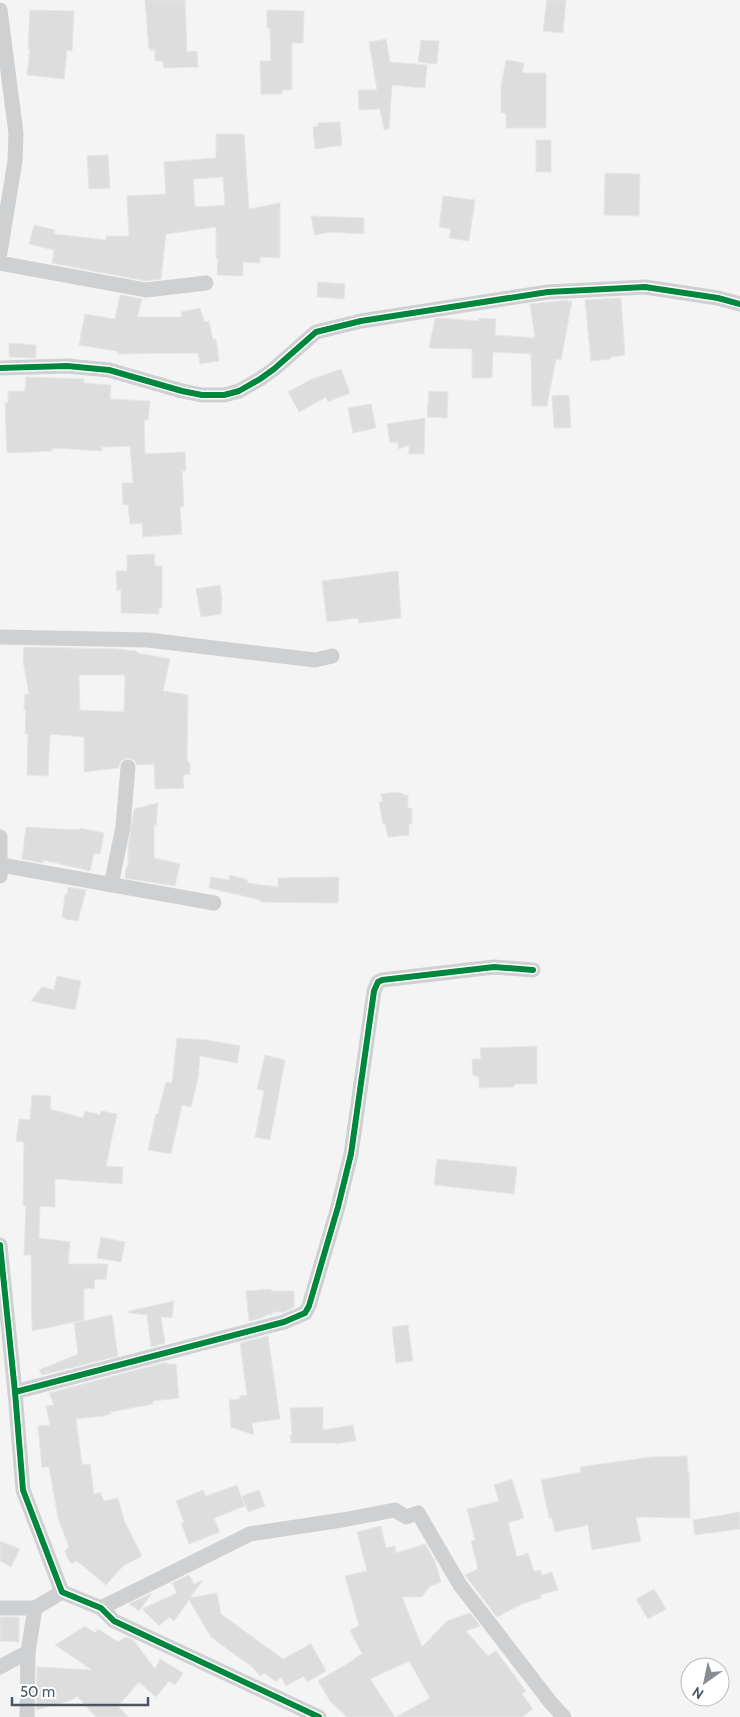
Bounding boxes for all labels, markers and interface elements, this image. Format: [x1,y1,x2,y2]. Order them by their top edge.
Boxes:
north arrow [680,1657,730,1707]
scale bar [12,1674,149,1706]
text: 50 m [20,1683,55,1701]
text: N [689,1683,707,1703]

